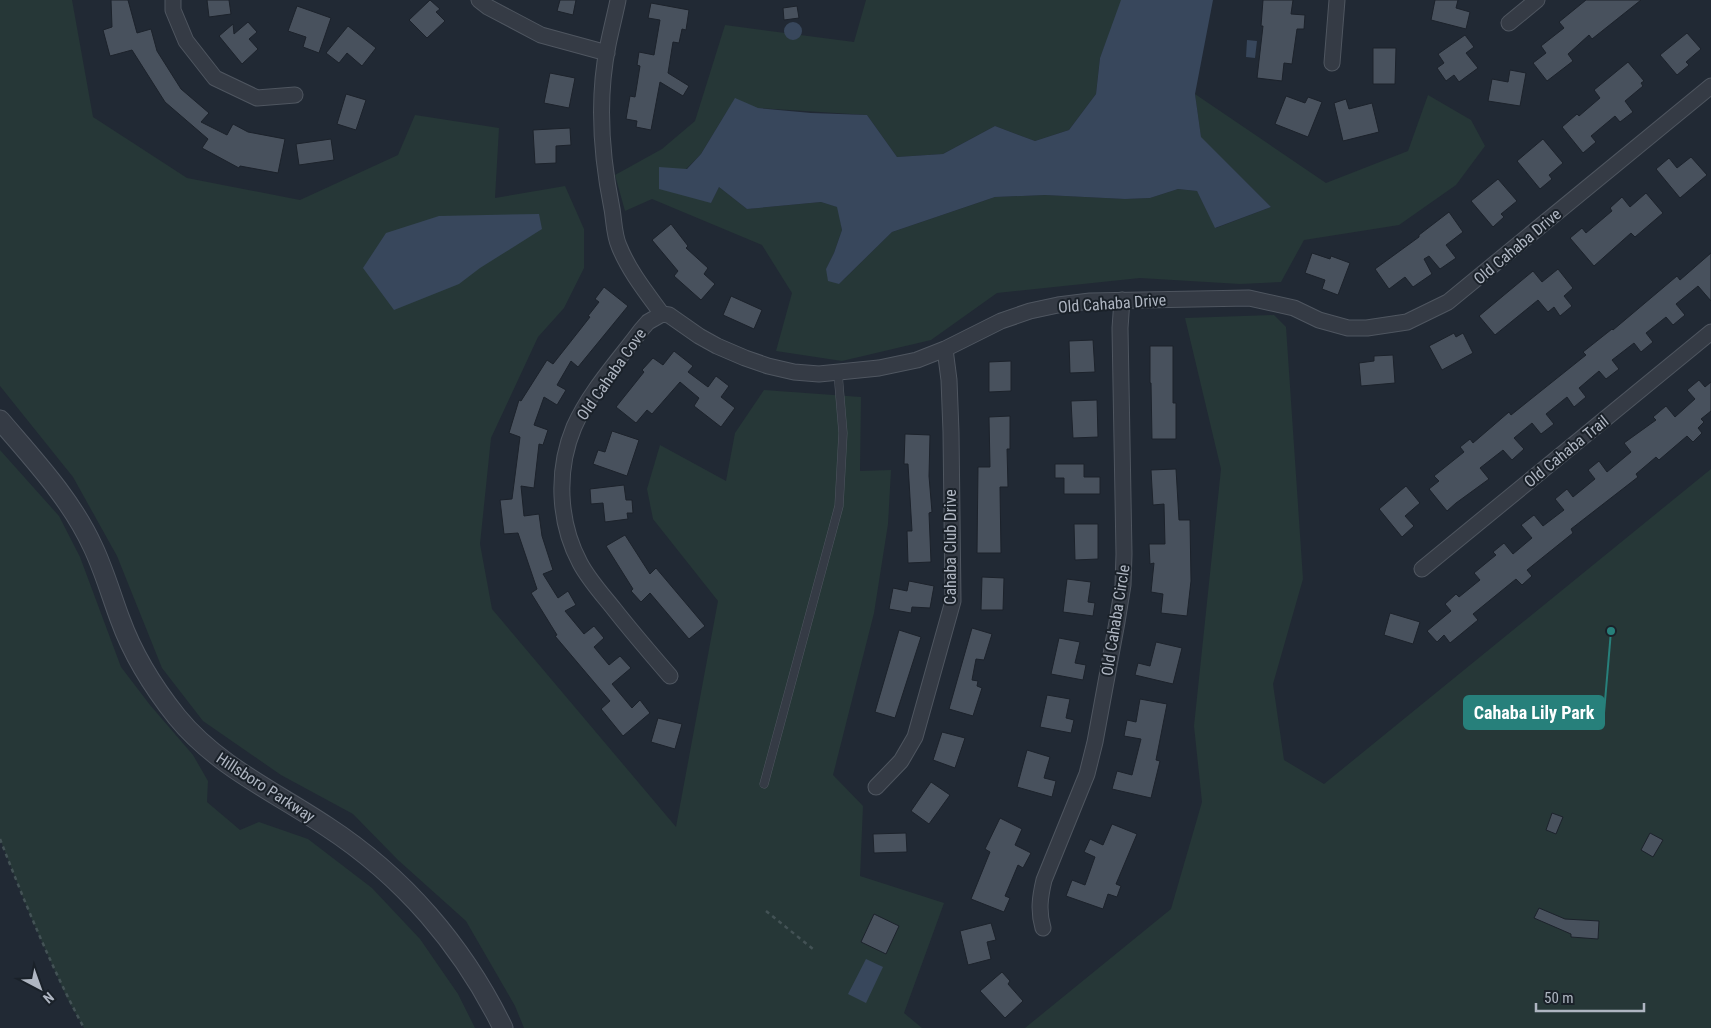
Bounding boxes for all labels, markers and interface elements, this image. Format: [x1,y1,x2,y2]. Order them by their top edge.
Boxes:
street label: Old Cahaba Drive [1470,204,1565,288]
street label: Old Cahaba Drive [1057,290,1167,317]
street label: Old Cahaba Cove [573,325,650,424]
street label: Old Cahaba Trail [1520,412,1612,491]
street label: Cahaba Club Drive [941,489,960,605]
street label: Old Cahaba Circle [1097,563,1134,677]
callout: Cahaba Lily Park [1464,696,1604,729]
text: Cahaba Lily Park [1474,702,1595,723]
street label: Hillsboro Parkway [213,748,319,827]
north arrow [15,963,65,1013]
scale bar [1536,980,1644,1012]
text: N [40,989,57,1007]
text: 50 m [1544,989,1574,1007]

